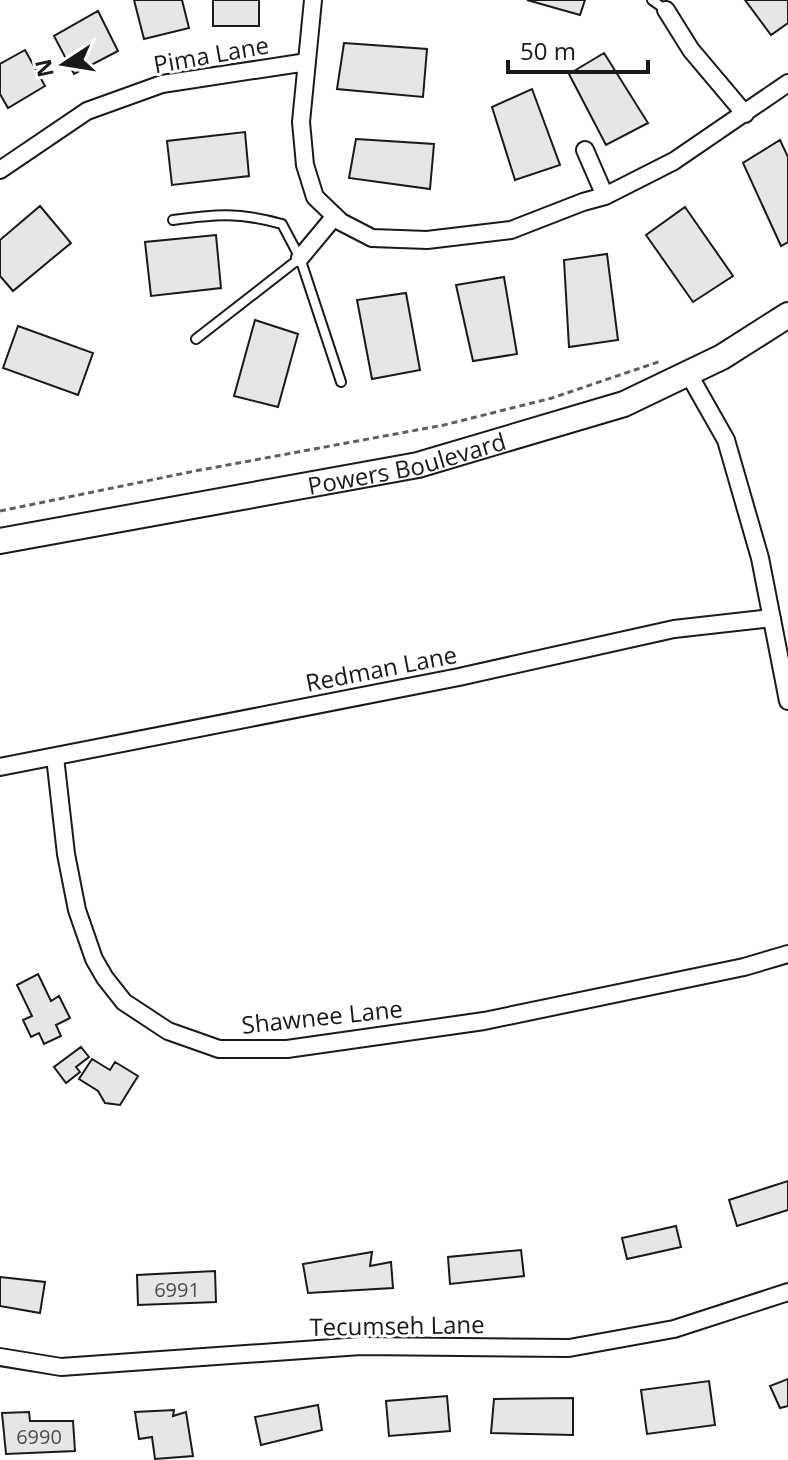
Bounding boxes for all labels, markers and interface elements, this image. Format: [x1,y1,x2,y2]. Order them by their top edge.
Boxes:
north arrow [24,24,104,104]
scale bar [508,24,648,74]
street label: Pima Lane [151,28,271,80]
text: 50 m [520,34,576,67]
text: N [27,56,60,80]
street label: Powers Boulevard [305,424,509,501]
street label: Redman Lane [302,637,460,699]
street label: Shawnee Lane [240,991,404,1041]
house number: 6991 [154,1276,200,1303]
street label: Tecumseh Lane [309,1307,485,1343]
house number: 6990 [16,1423,62,1450]

